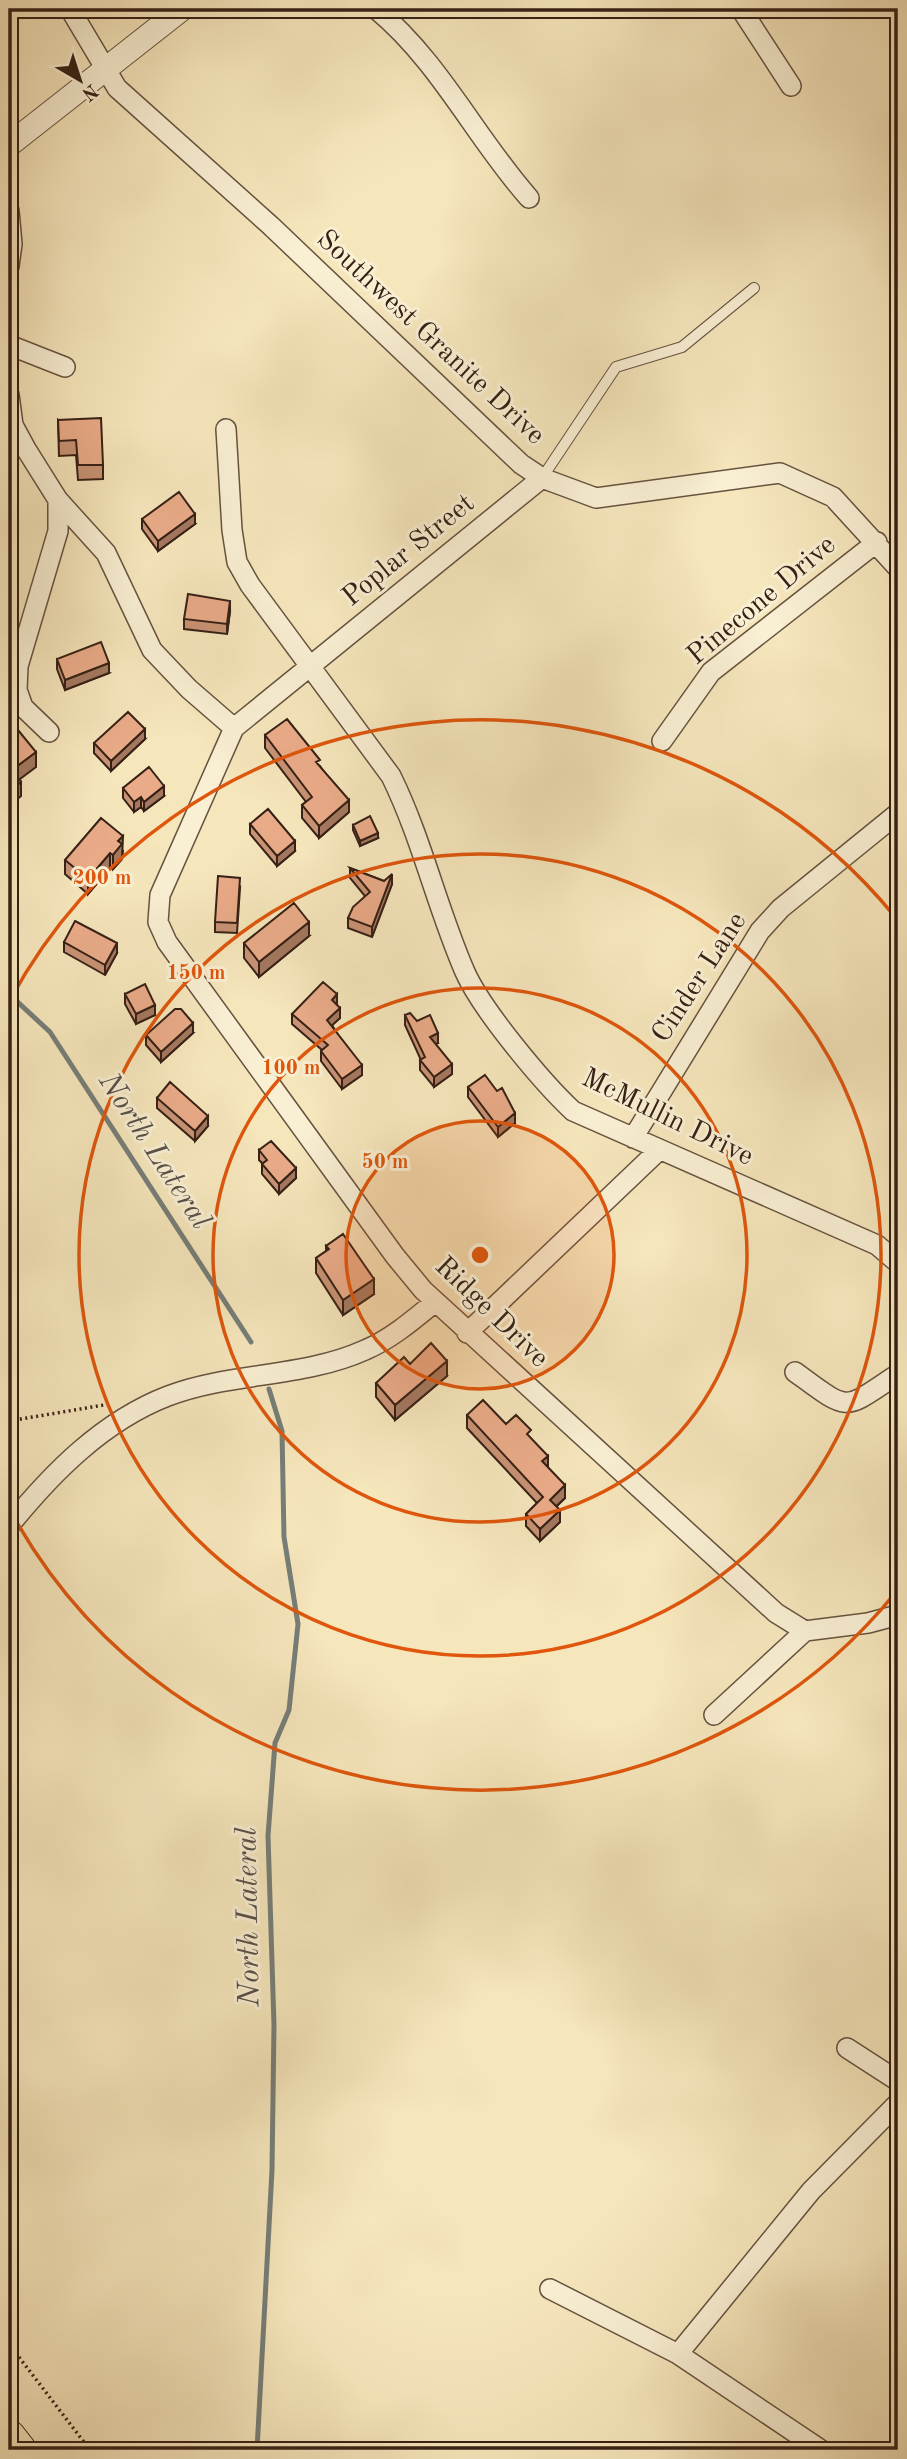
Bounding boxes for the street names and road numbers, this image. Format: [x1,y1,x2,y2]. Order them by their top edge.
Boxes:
street label: Southwest Granite Drive [311,225,549,451]
street label: Poplar Street [338,489,480,613]
street label: Pinecone Drive [683,531,841,671]
street label: Cinder Lane [648,908,752,1048]
street label: McMullin Drive [577,1064,757,1172]
street label: Ridge Drive [429,1252,553,1374]

